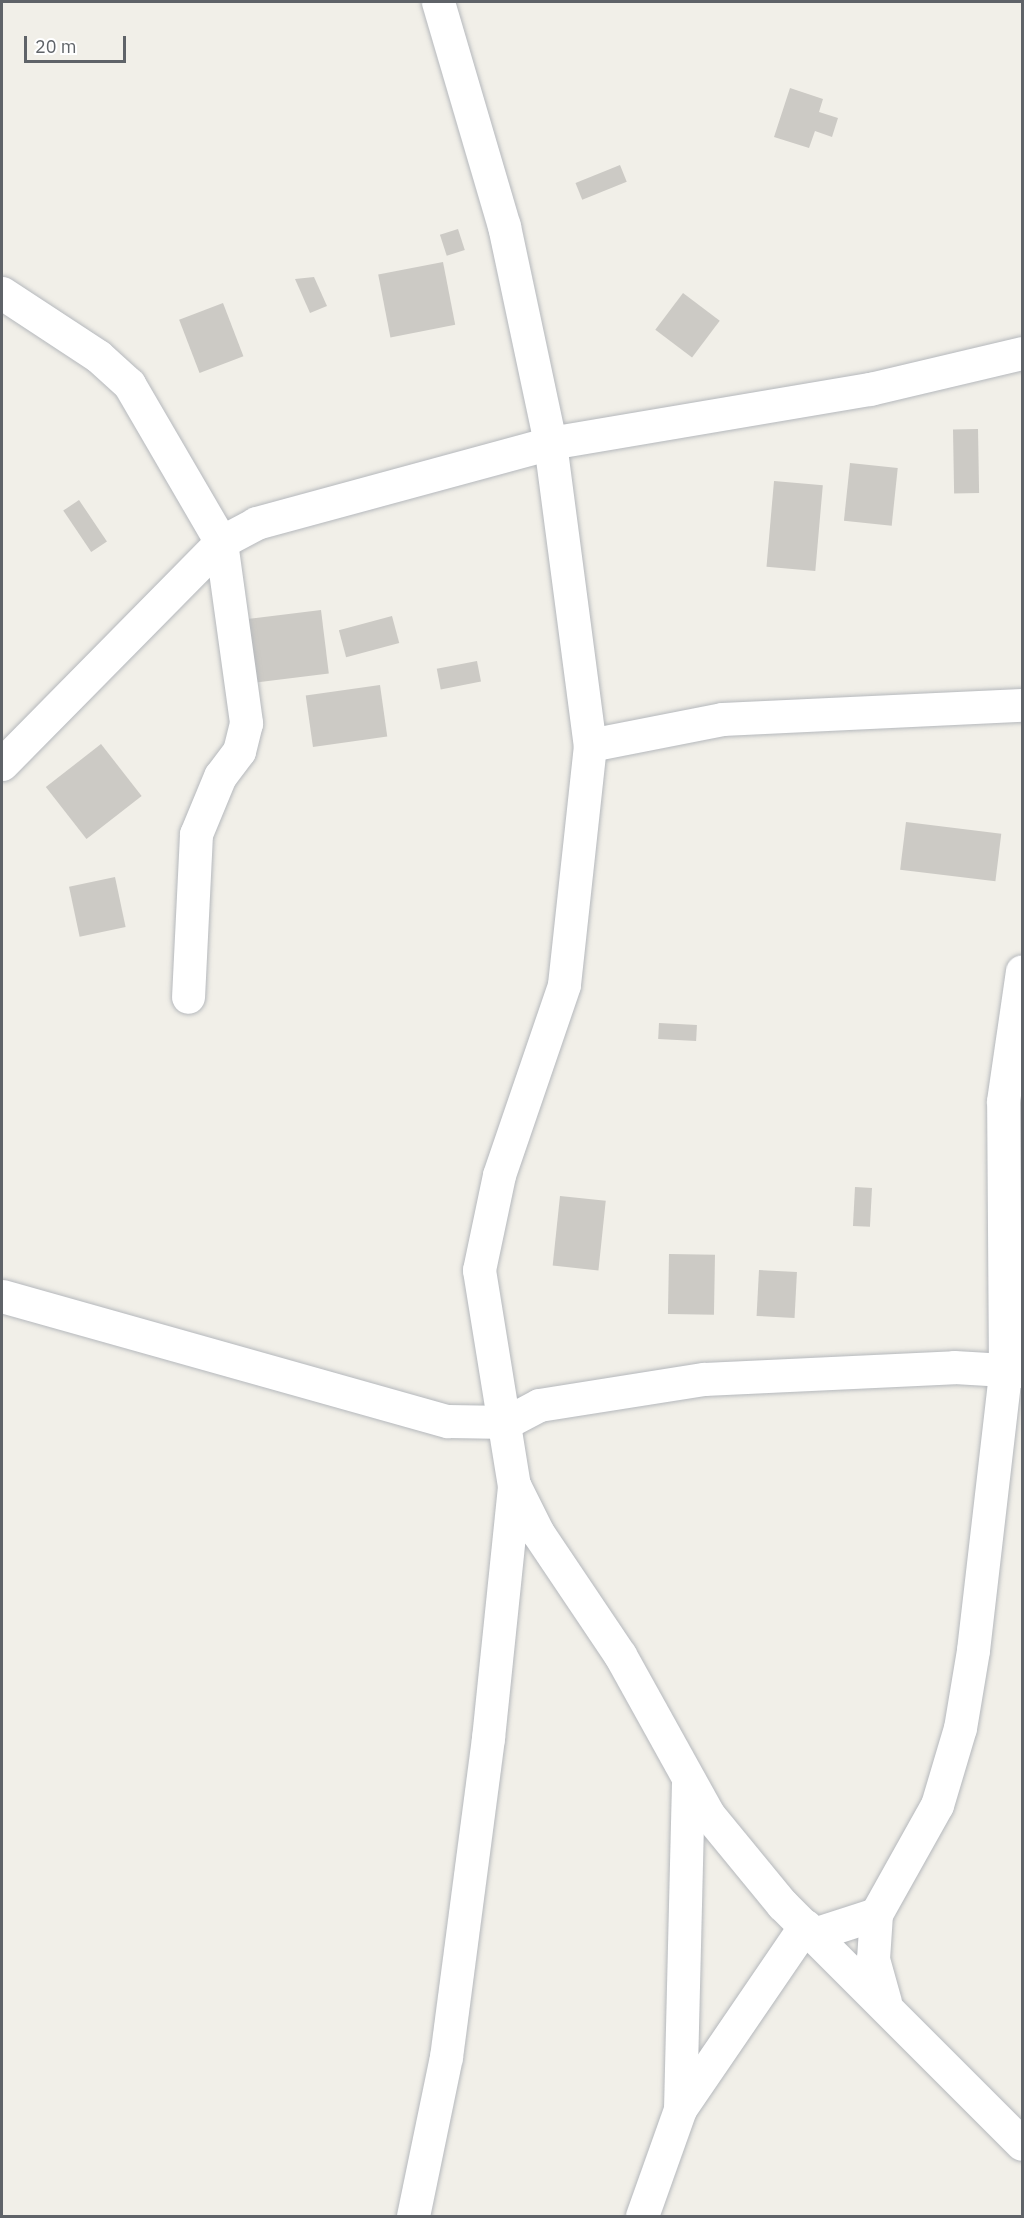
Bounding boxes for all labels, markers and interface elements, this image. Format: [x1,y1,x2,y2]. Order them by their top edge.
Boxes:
scale bar [27,24,129,62]
text: 20 m [35,35,77,58]

